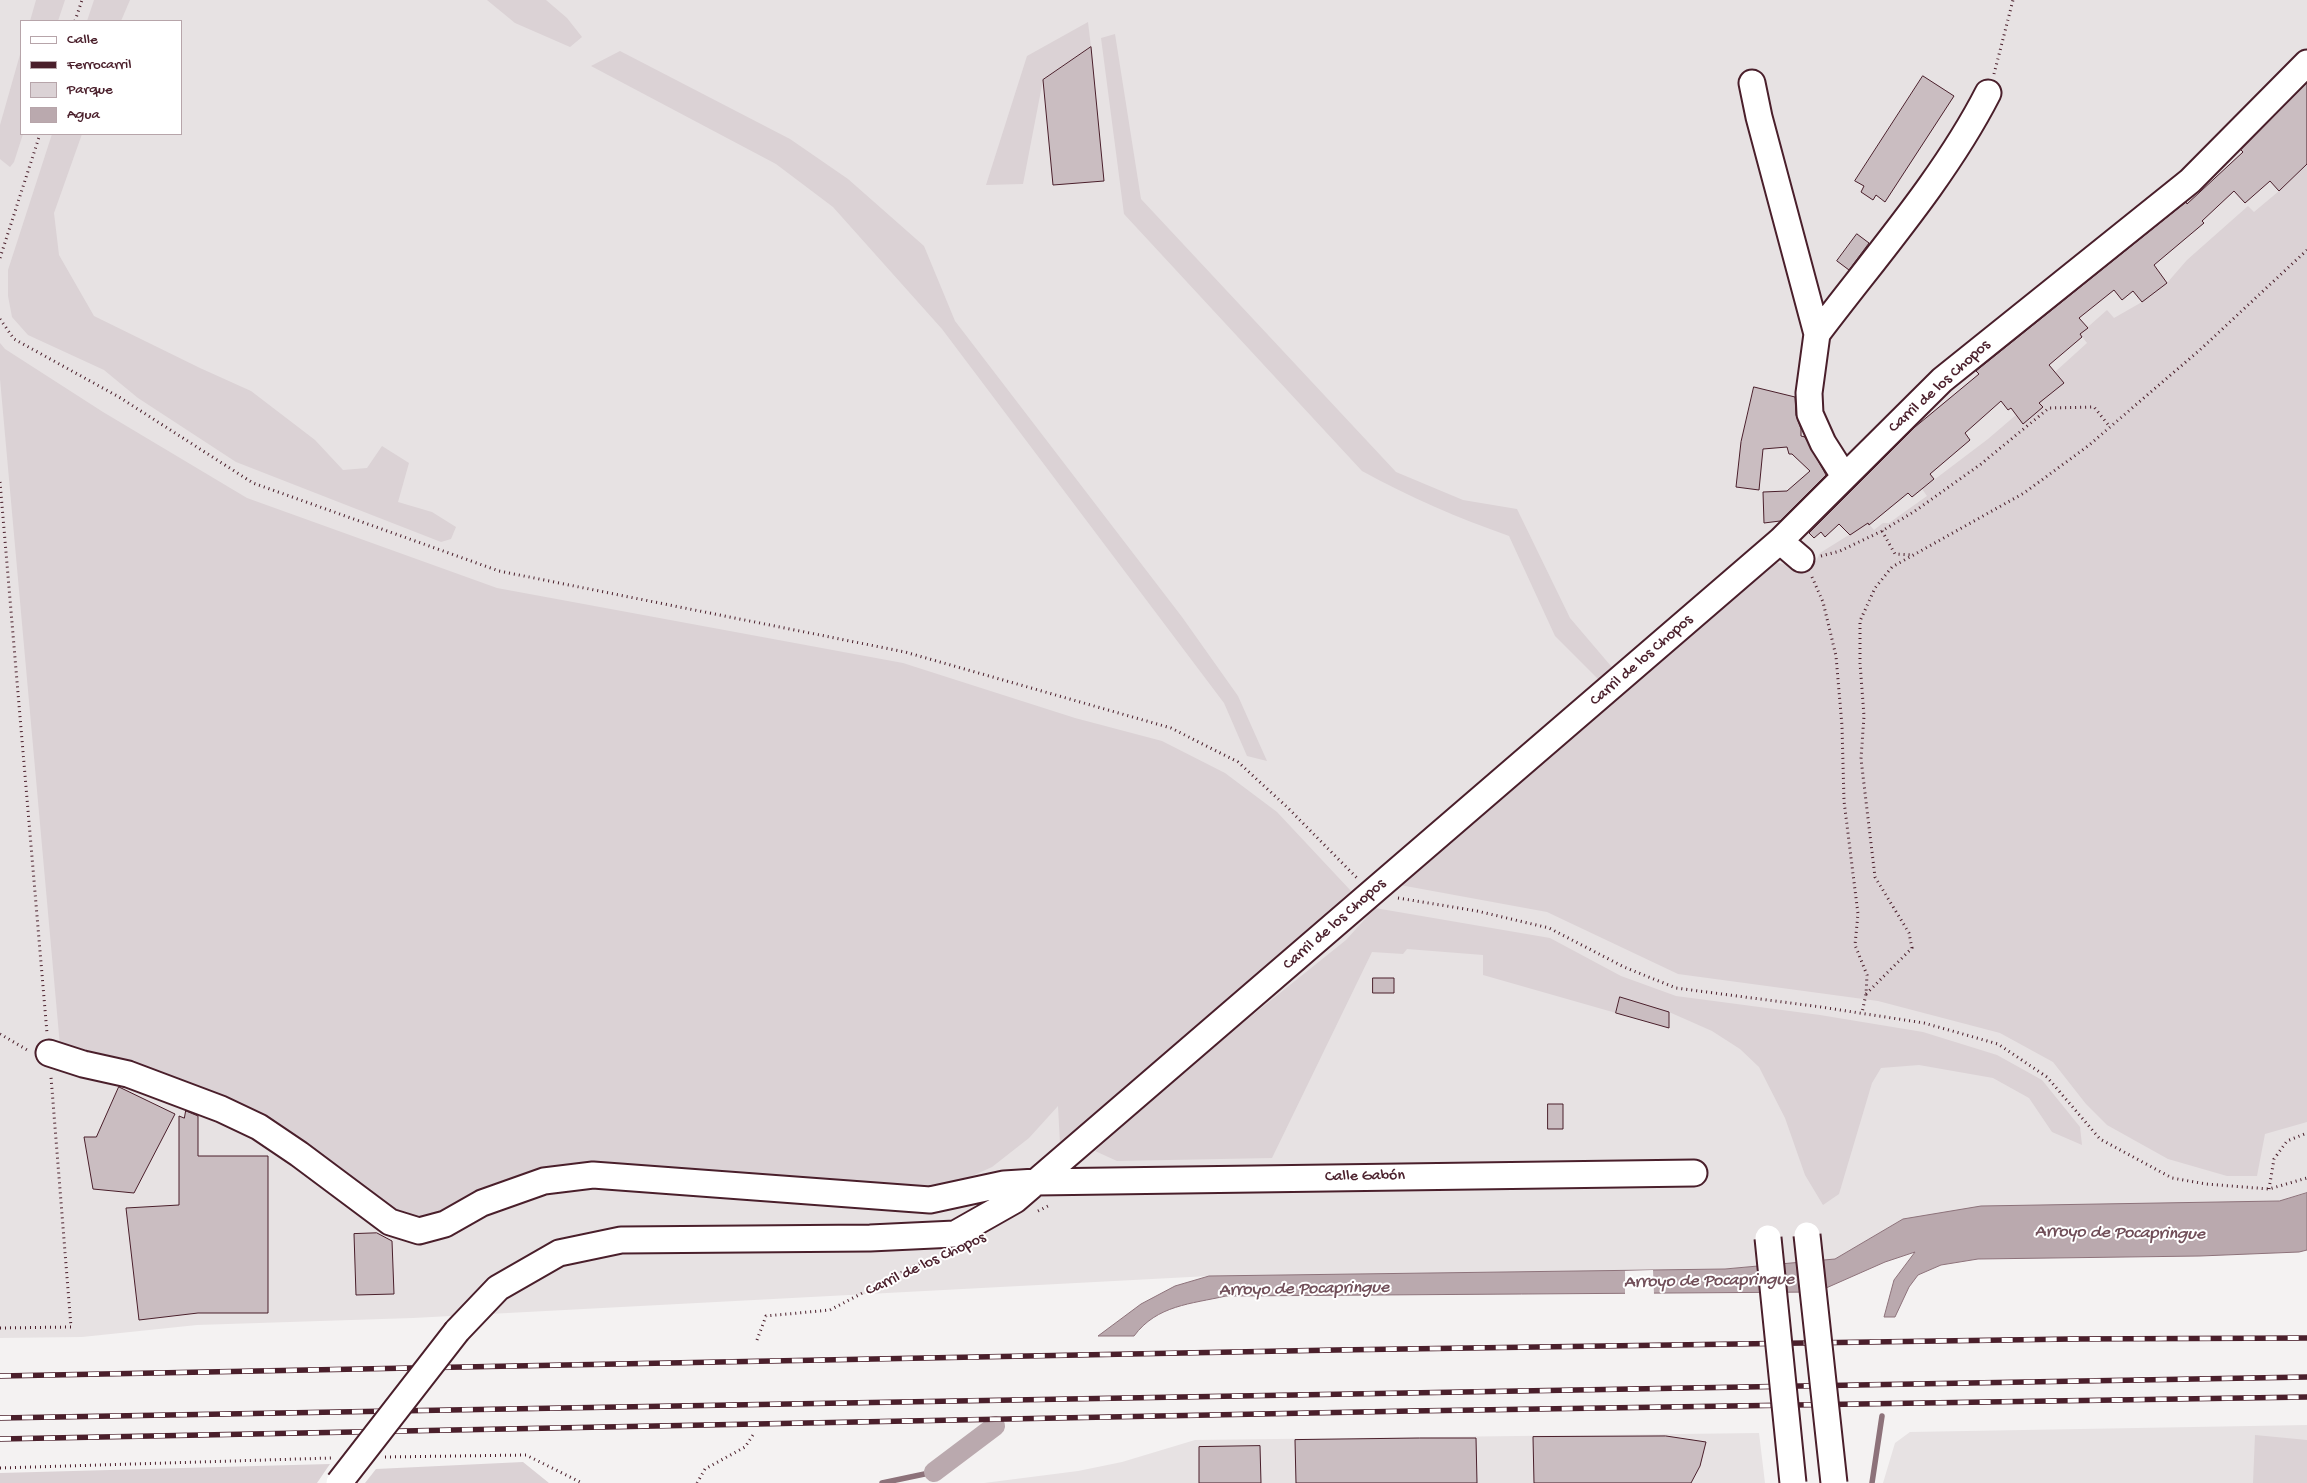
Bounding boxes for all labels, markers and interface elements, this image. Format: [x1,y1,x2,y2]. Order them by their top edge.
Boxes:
legend [20,20,182,135]
text: Calle [67,31,98,49]
text: Ferrocarril [67,56,131,74]
text: Parque [67,81,113,99]
text: Agua [67,106,100,124]
street label: Carril de los Chopos [1885,336,1995,438]
street label: Carril de los Chopos [1587,611,1697,711]
street label: Carril de los Chopos [1280,875,1390,975]
street label: Calle Gabón [1325,1167,1405,1187]
water label: Arroyo de Pocapringue [2035,1222,2205,1246]
street label: Carril de los Chopos [863,1229,989,1301]
water label: Arroyo de Pocapringue [1624,1270,1794,1294]
water label: Arroyo de Pocapringue [1219,1278,1389,1302]

